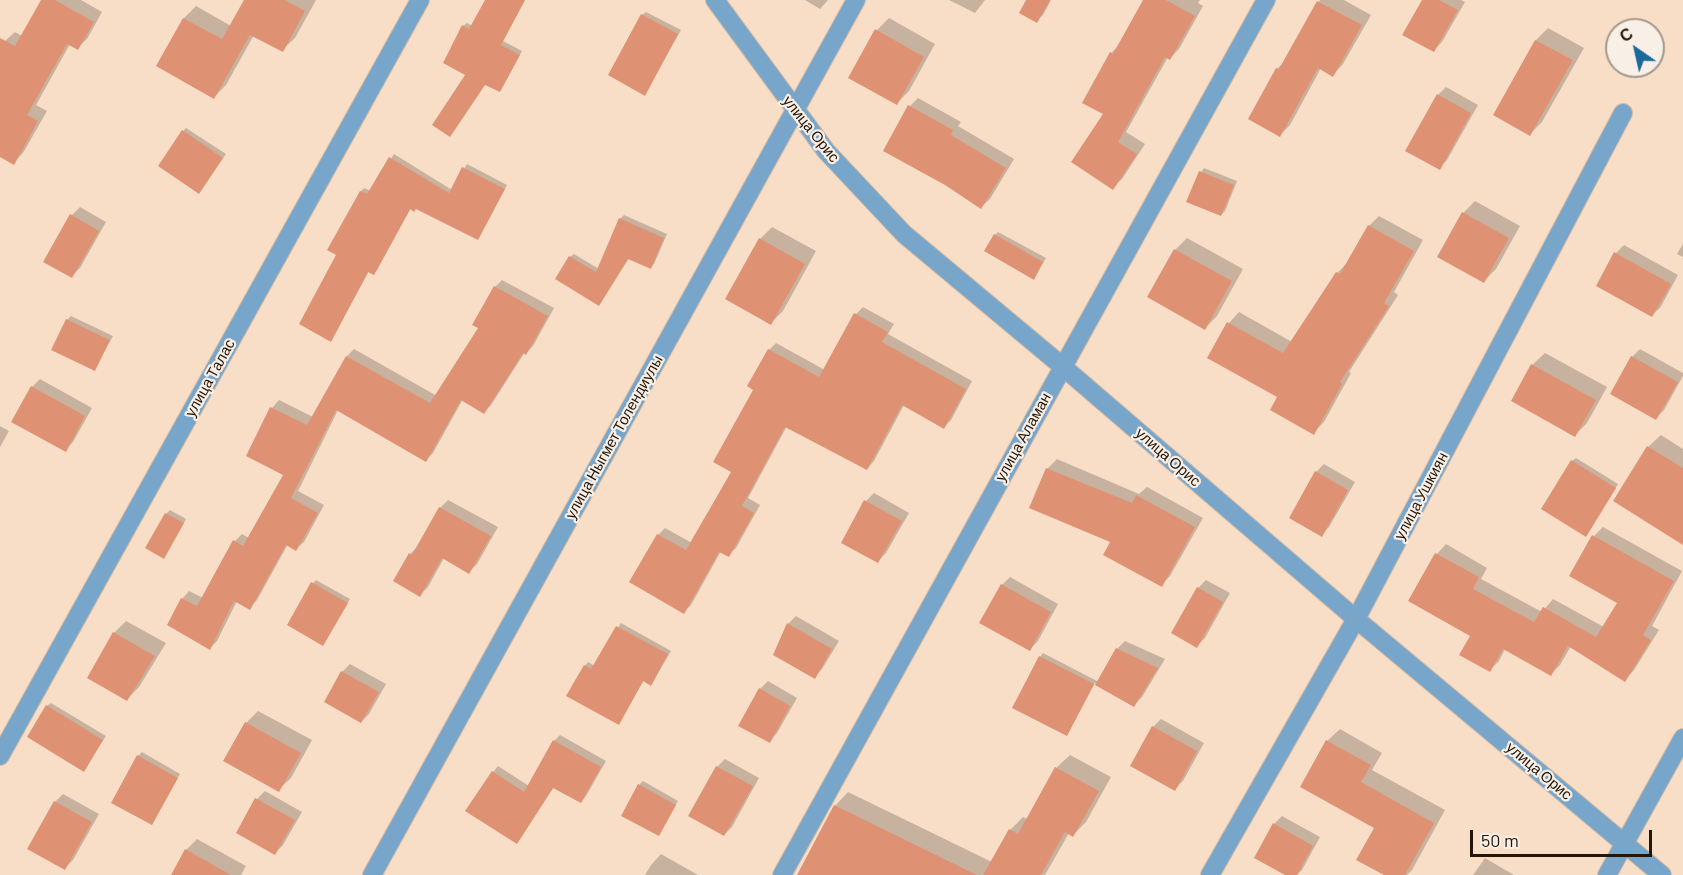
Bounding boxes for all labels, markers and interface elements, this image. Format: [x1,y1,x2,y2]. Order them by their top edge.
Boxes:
north arrow [1605,18,1665,78]
text: С [1616,23,1636,45]
street label: улица Орис [779,92,843,166]
street label: улица Талас [181,336,239,420]
street label: улица Ныгмет Толендиулы [561,352,667,522]
street label: улица Аламан [991,390,1055,484]
street label: улица Орис [1132,424,1204,490]
street label: улица Ушкиян [1390,449,1452,543]
street label: улица Орис [1503,738,1575,804]
scale bar [1473,818,1654,856]
text: 50 m [1481,829,1519,851]

